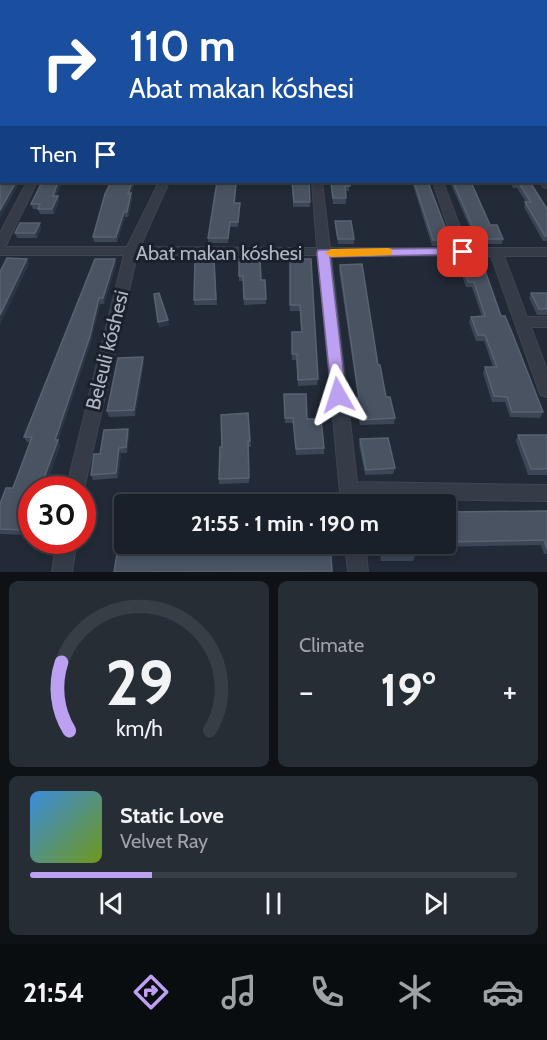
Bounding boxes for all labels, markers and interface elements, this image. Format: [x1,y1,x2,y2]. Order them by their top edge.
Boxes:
text: 110 m [129,20,236,72]
icon: right [30,24,108,102]
text: Abat makan kóshesi [129,72,354,105]
icon: arrive [89,138,122,171]
text: Then [30,141,77,168]
pin [437,226,488,277]
icon: arrive [446,235,479,268]
street label: Abat makan kóshesi [136,241,302,265]
street label: Beleuli kóshesi [81,288,133,412]
position arrow [306,363,370,427]
speed limit sign: 30 [18,476,96,554]
text: 21:55 · 1 min · 190 m [191,510,379,537]
text: Climate [299,633,364,657]
text: 29 [105,645,173,721]
text: 19° [381,663,435,717]
text: − [299,671,314,711]
text: + [502,671,517,711]
text: km/h [116,715,162,741]
text: Static Love [120,802,224,829]
text: Velvet Ray [120,829,208,853]
icon: previous [95,887,128,920]
icon: pause [257,887,290,920]
icon: next [419,887,452,920]
icon: directions [130,971,172,1013]
icon: music [218,971,260,1013]
icon: phone [306,971,348,1013]
icon: climate [394,971,436,1013]
icon: car [482,971,524,1013]
text: 21:54 [23,976,84,1009]

